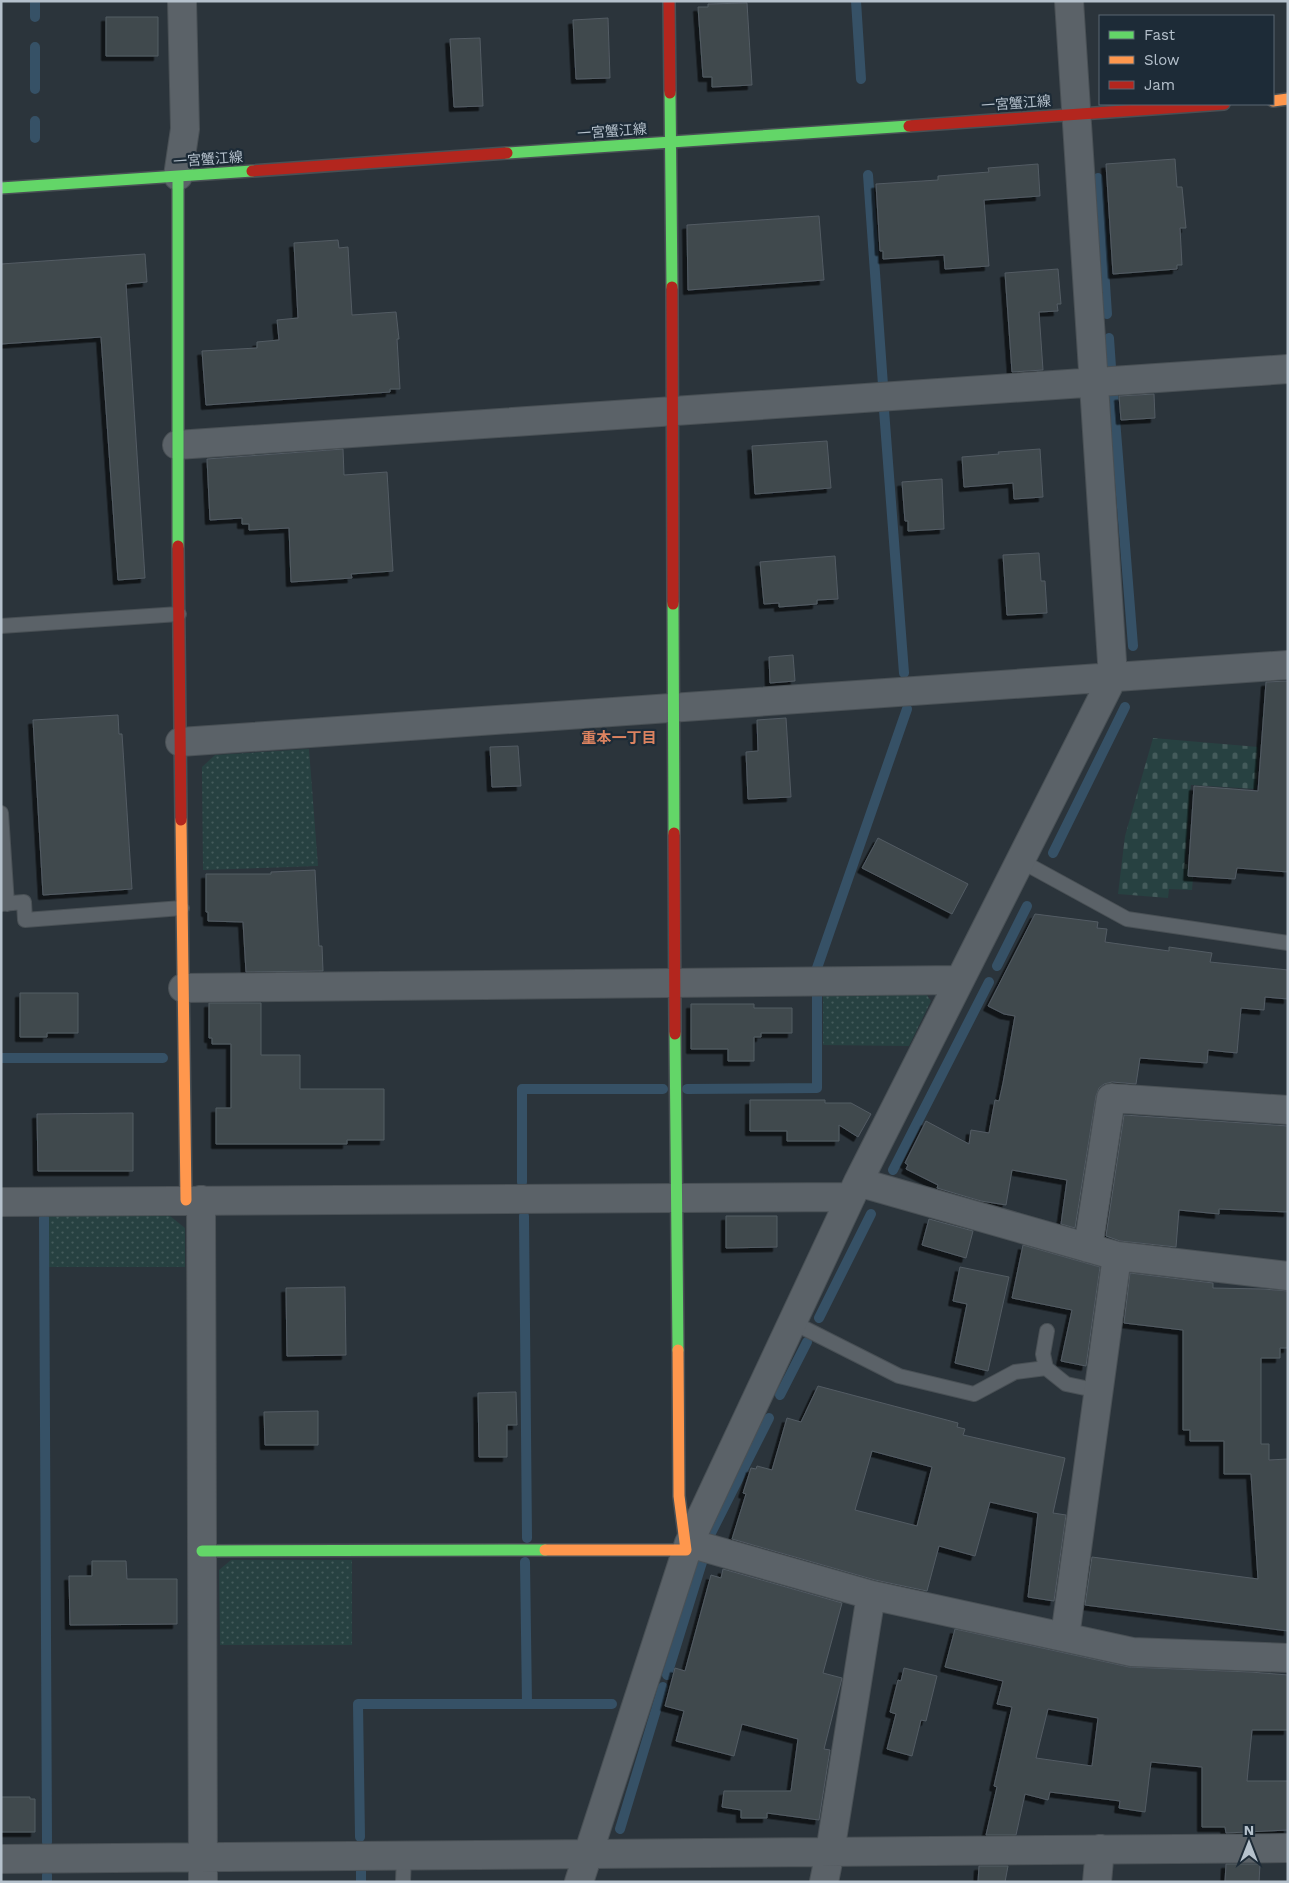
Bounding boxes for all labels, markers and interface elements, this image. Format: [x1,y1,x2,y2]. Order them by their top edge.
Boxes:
legend [1099,15,1274,105]
text: Fast [1144,26,1176,44]
text: Slow [1144,51,1180,69]
text: Jam [1144,76,1175,94]
street label: 一宮蟹江線 [981,93,1051,113]
street label: 一宮蟹江線 [577,121,647,141]
street label: 一宮蟹江線 [173,149,243,169]
district label: 重本一丁目 [581,729,657,747]
north arrow [1224,1818,1274,1868]
text: N [1244,1822,1254,1838]

